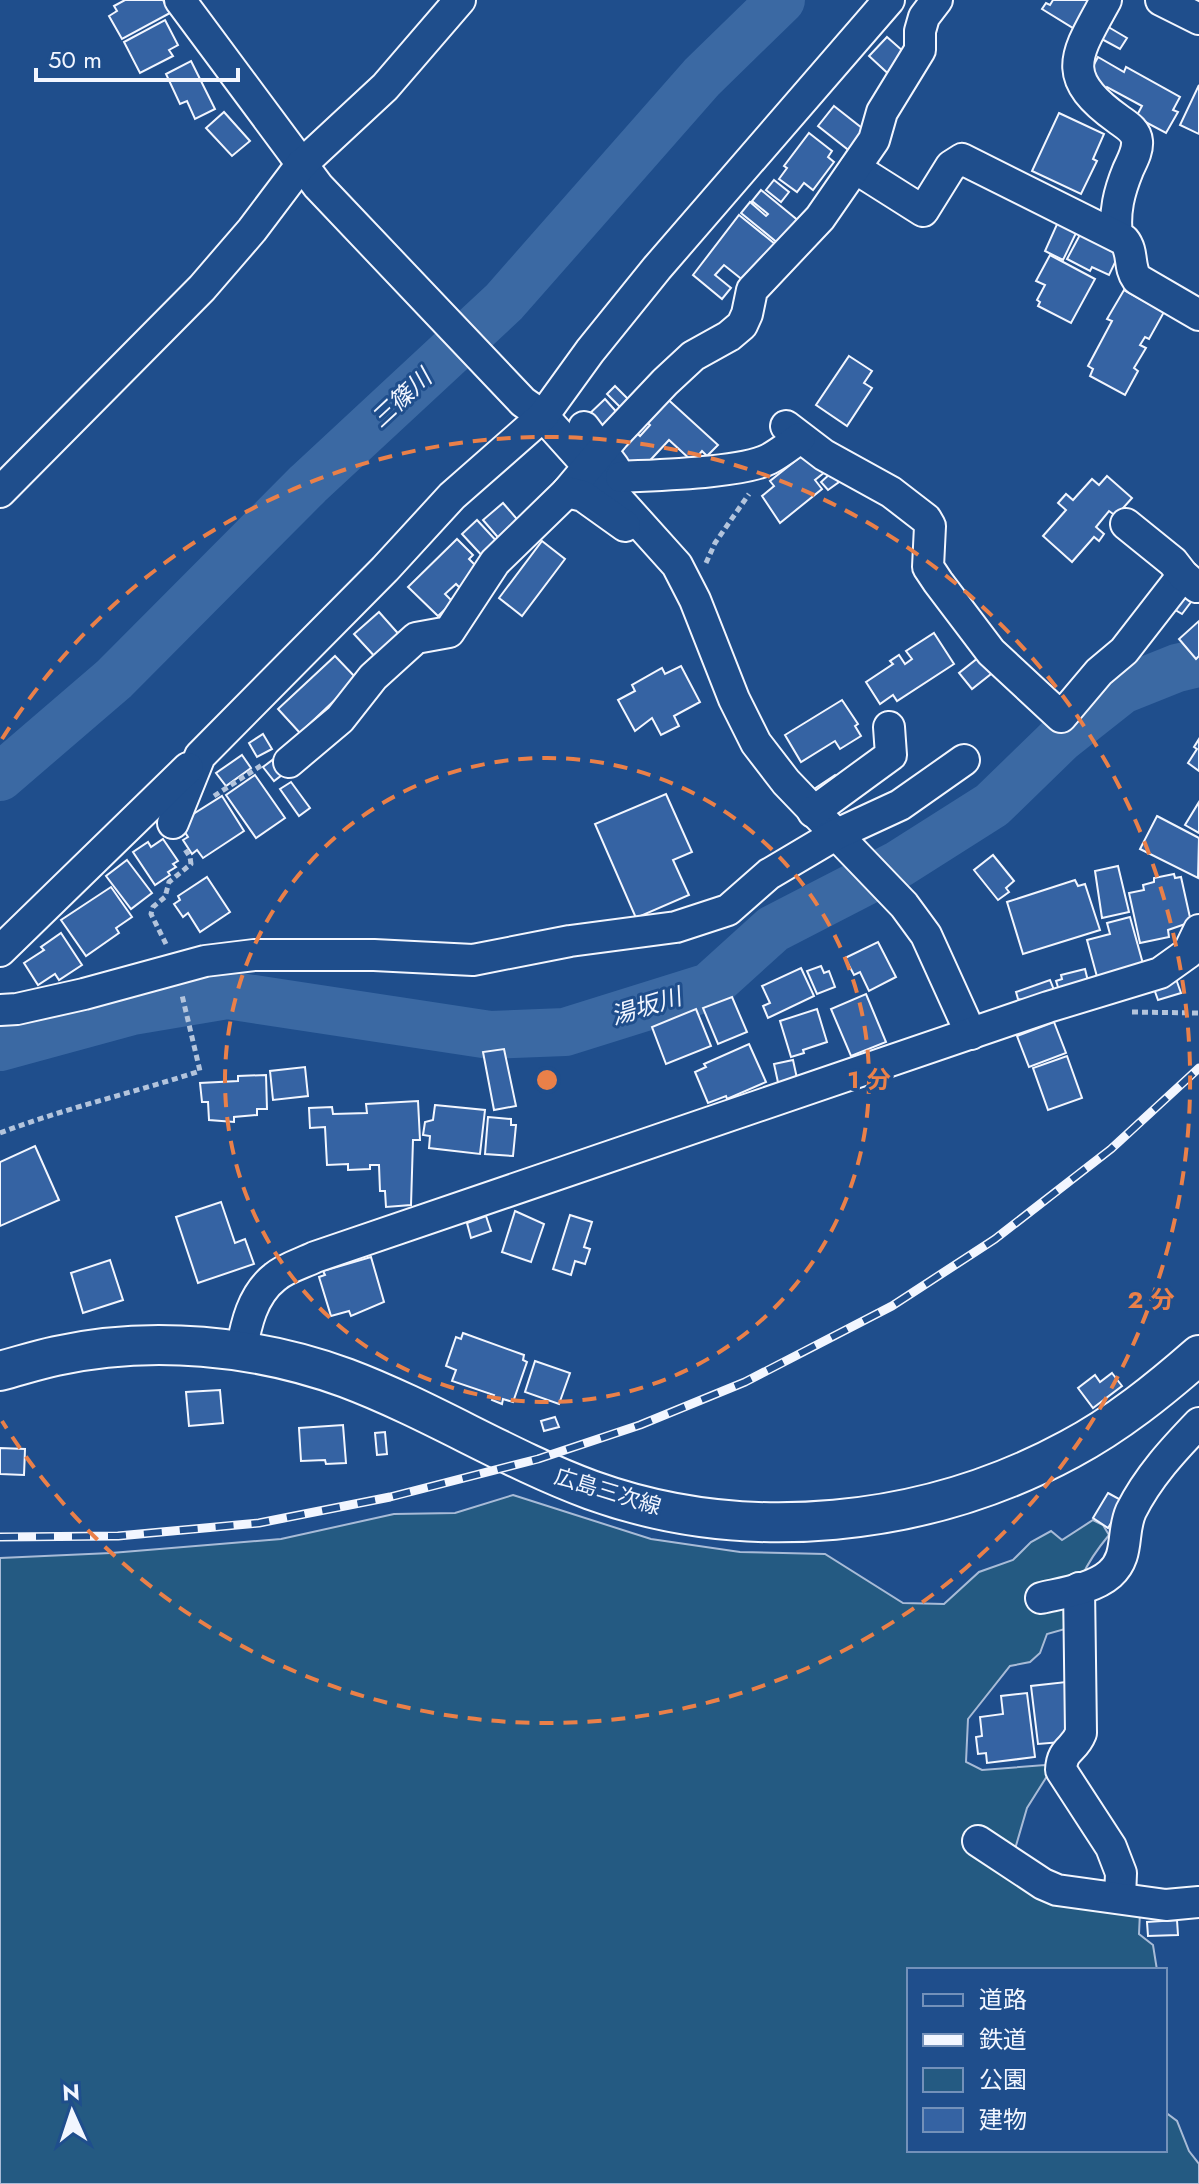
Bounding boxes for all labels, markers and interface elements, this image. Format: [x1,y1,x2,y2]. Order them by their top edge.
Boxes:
scale bar [36,32,238,82]
text: 50 m [48,42,102,77]
water label: 三篠川 [363,359,441,435]
water label: 湯坂川 [606,978,688,1033]
text: 1 分 [847,1062,891,1097]
centre of rings [533,1066,561,1094]
text: 2 分 [1128,1282,1174,1317]
street label: 広島三次線 [551,1460,665,1522]
legend [907,1968,1167,2152]
text: 道路 [979,1982,1027,2017]
text: 鉄道 [979,2022,1027,2057]
text: 公園 [979,2062,1027,2097]
north arrow [32,2072,112,2152]
text: N [61,2076,81,2108]
text: 建物 [979,2102,1027,2137]

